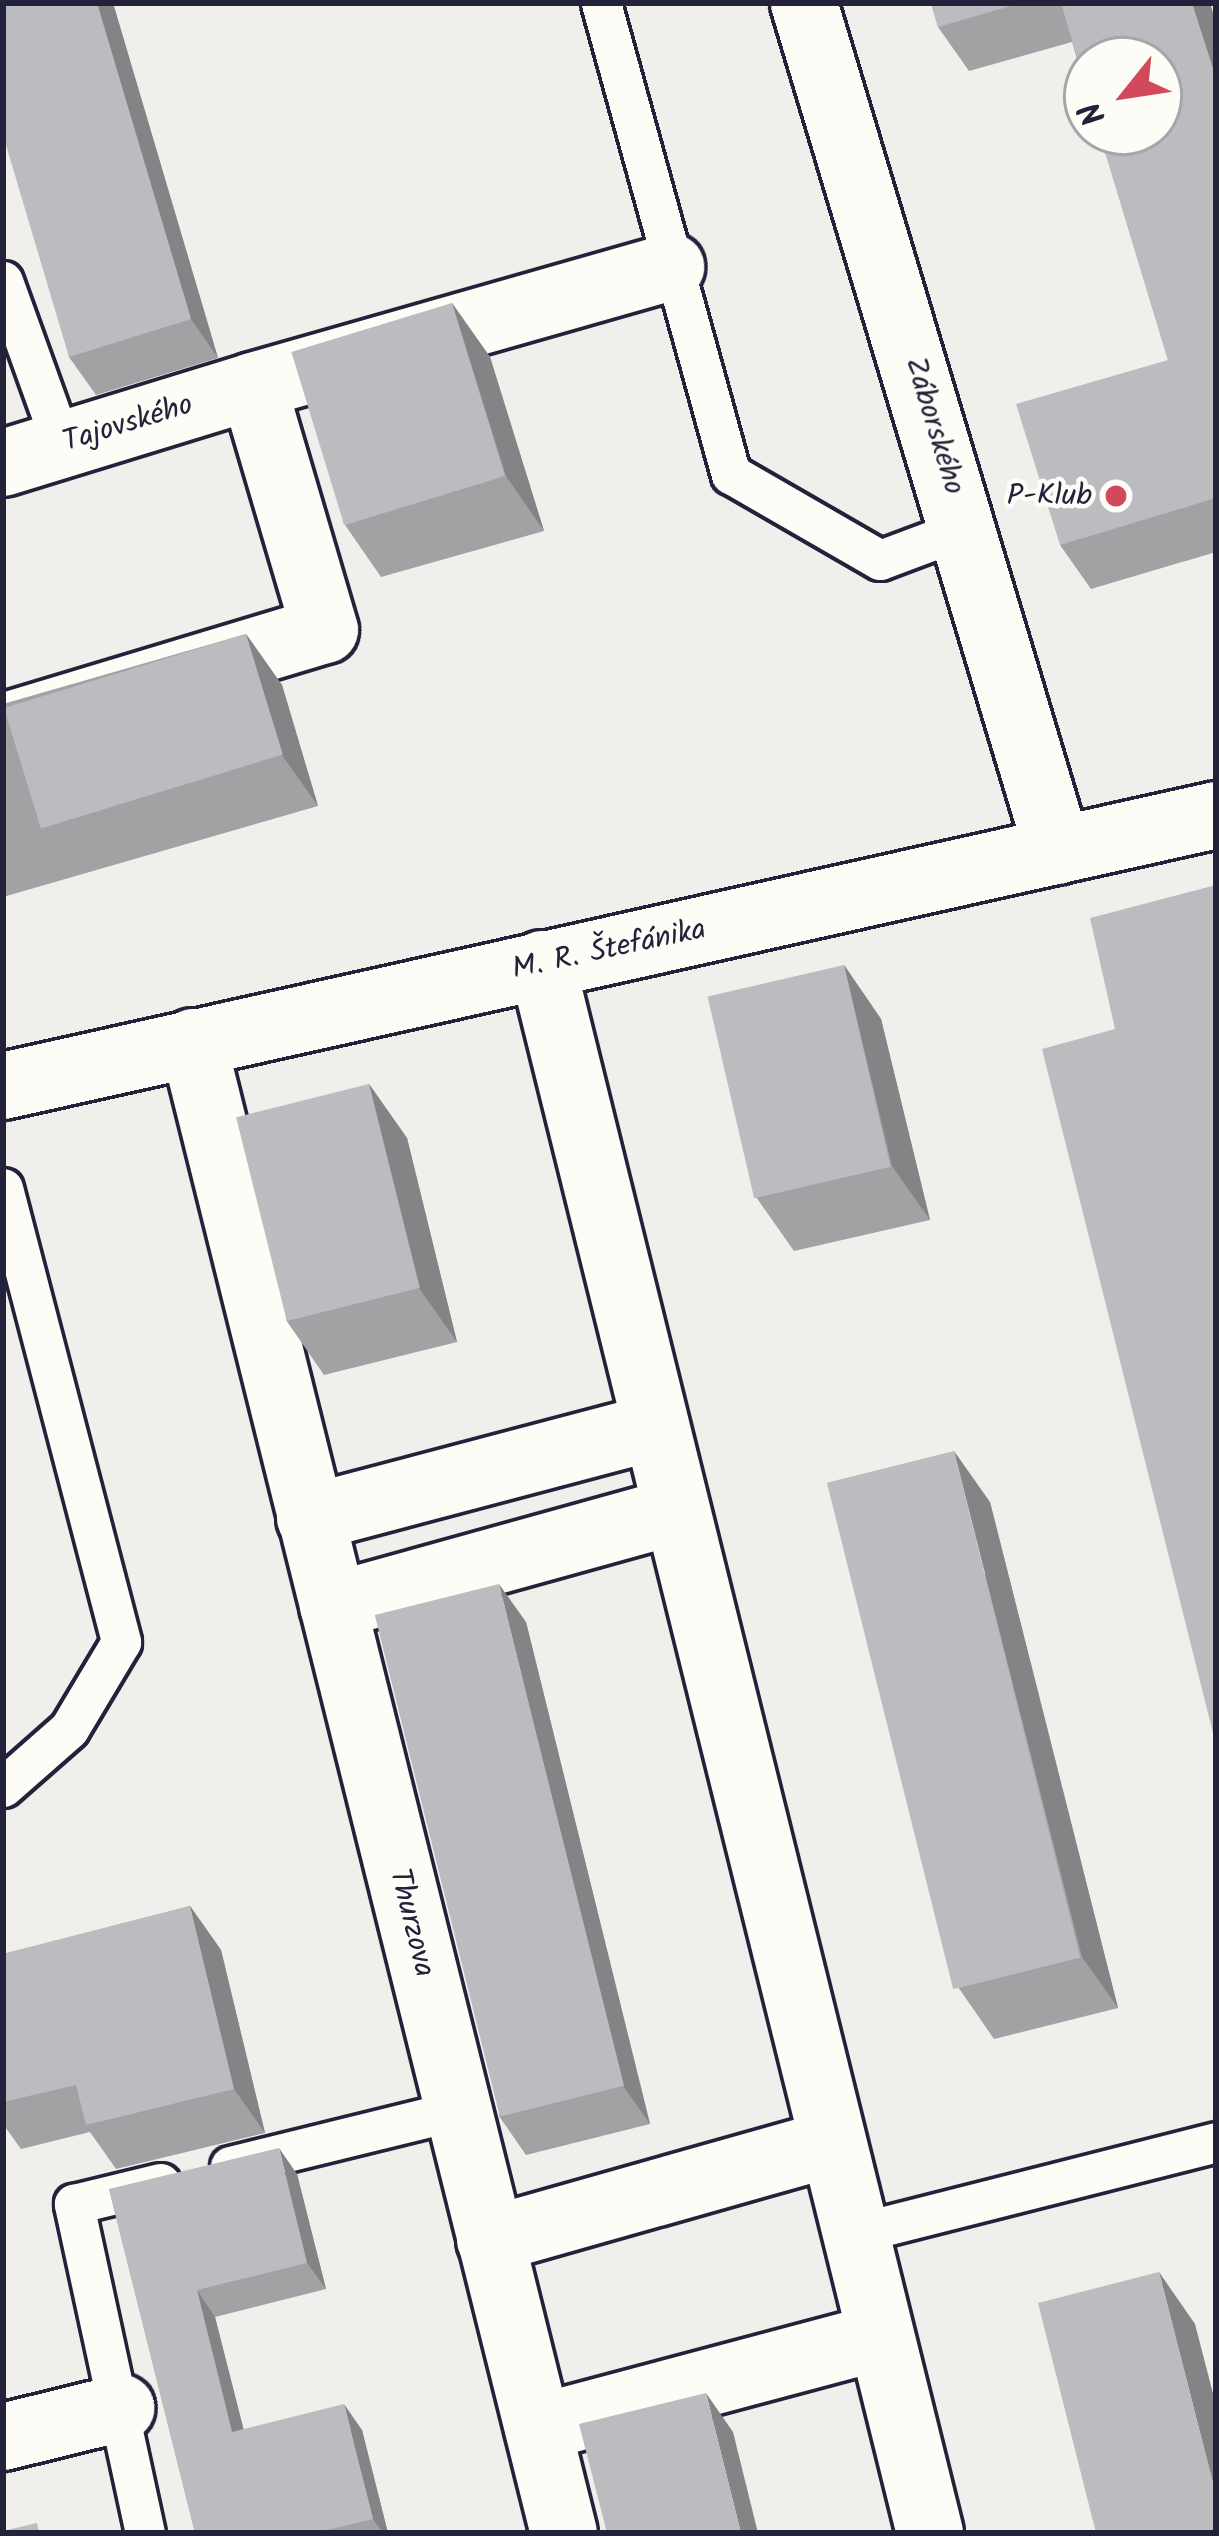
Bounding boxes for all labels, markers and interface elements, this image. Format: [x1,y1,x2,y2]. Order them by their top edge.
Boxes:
north arrow [1063,36,1183,156]
text: N [1066,90,1122,135]
street label: Záborského [896,353,972,499]
street label: Tajovského [59,387,197,461]
place label: P-Klub [1007,478,1092,514]
marker: P-Klub [1103,483,1129,509]
street label: M. R. Štefánika [509,912,709,988]
street label: Thurzova [380,1865,442,1981]

